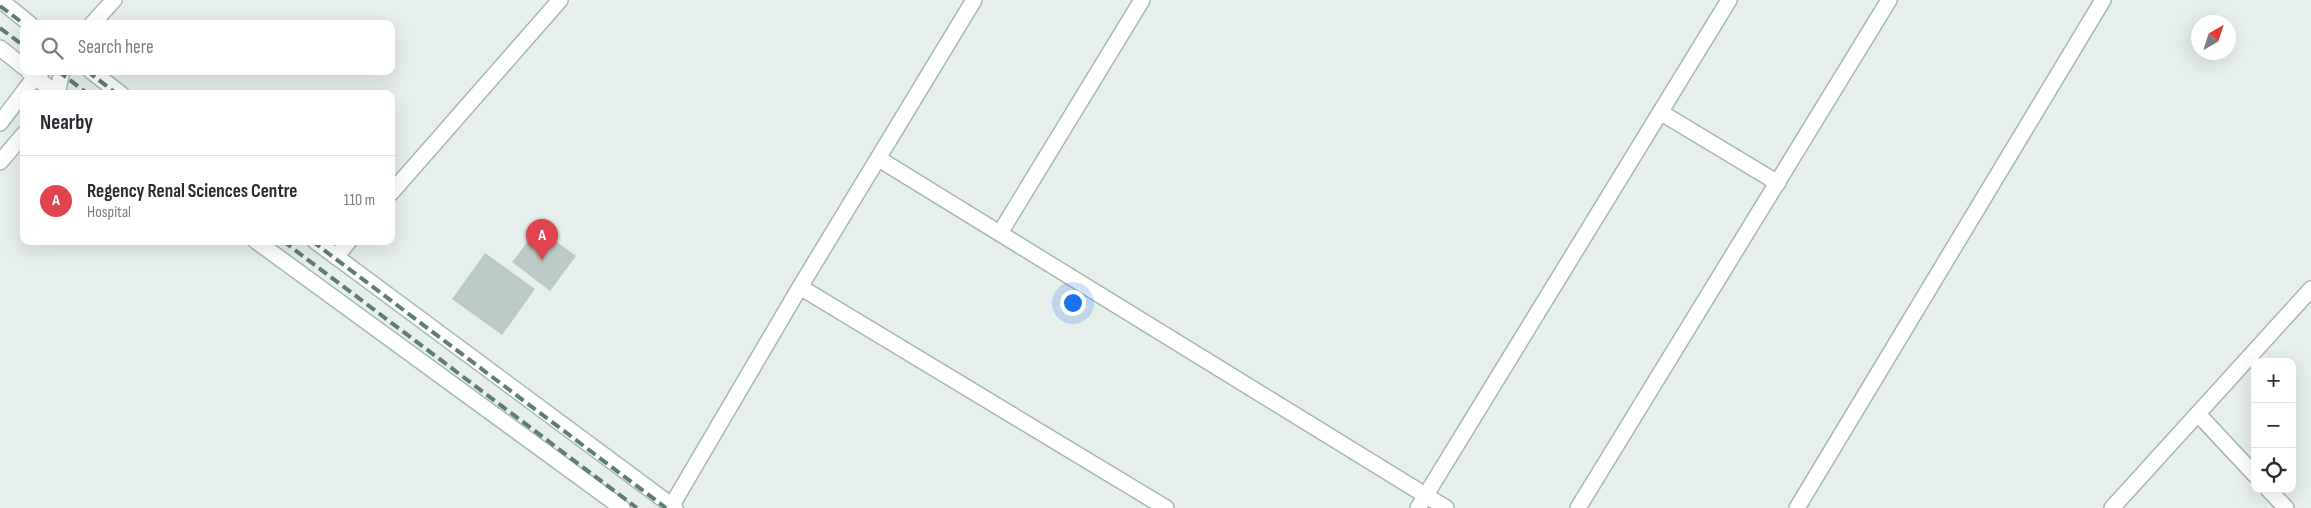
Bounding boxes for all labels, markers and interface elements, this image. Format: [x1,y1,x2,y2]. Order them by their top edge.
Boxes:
north arrow [2191,15,2236,60]
search box [20,20,395,75]
icon: search [38,34,66,62]
text: Search here [78,36,154,59]
text: Nearby [40,110,93,135]
text: Regency Renal Sciences Centre [87,180,297,203]
text: A [52,191,60,210]
text: 110 m [344,191,375,210]
text: Hospital [87,203,131,222]
pin: A [526,219,558,260]
your location [1060,290,1086,316]
map controls [2251,358,2296,493]
button: + [2251,358,2296,403]
button: − [2251,403,2296,448]
button: locate [2251,448,2296,493]

